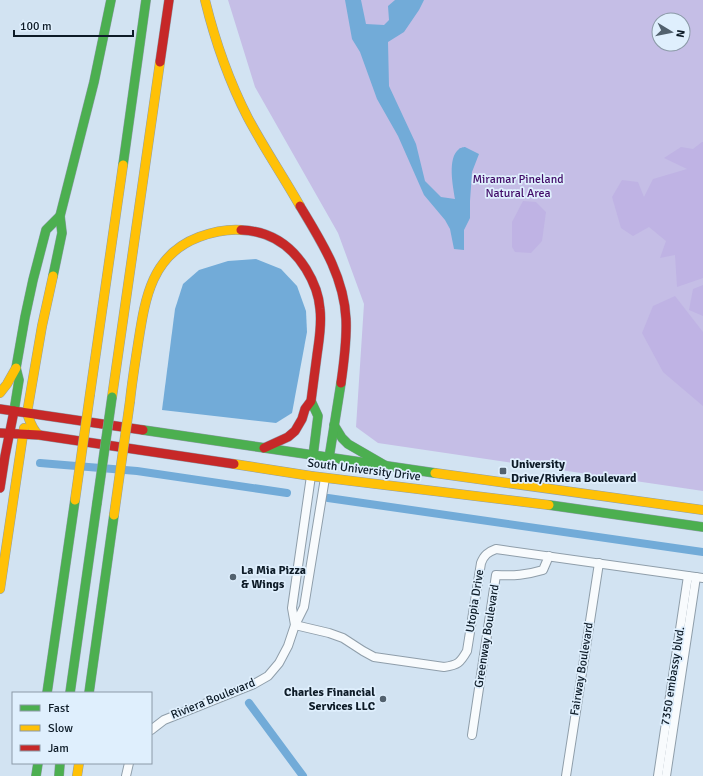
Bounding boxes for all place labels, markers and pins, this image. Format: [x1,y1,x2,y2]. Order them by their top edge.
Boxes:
place label: University Drive/Riviera Boulevard [511,457,637,486]
marker: University Drive/Riviera Boulevard [498,466,508,476]
place label: La Mia Pizza & Wings [241,563,306,592]
marker: La Mia Pizza & Wings [228,572,238,582]
place label: Charles Financial Services LLC [284,685,376,714]
marker: Charles Financial Services LLC [378,694,388,704]

